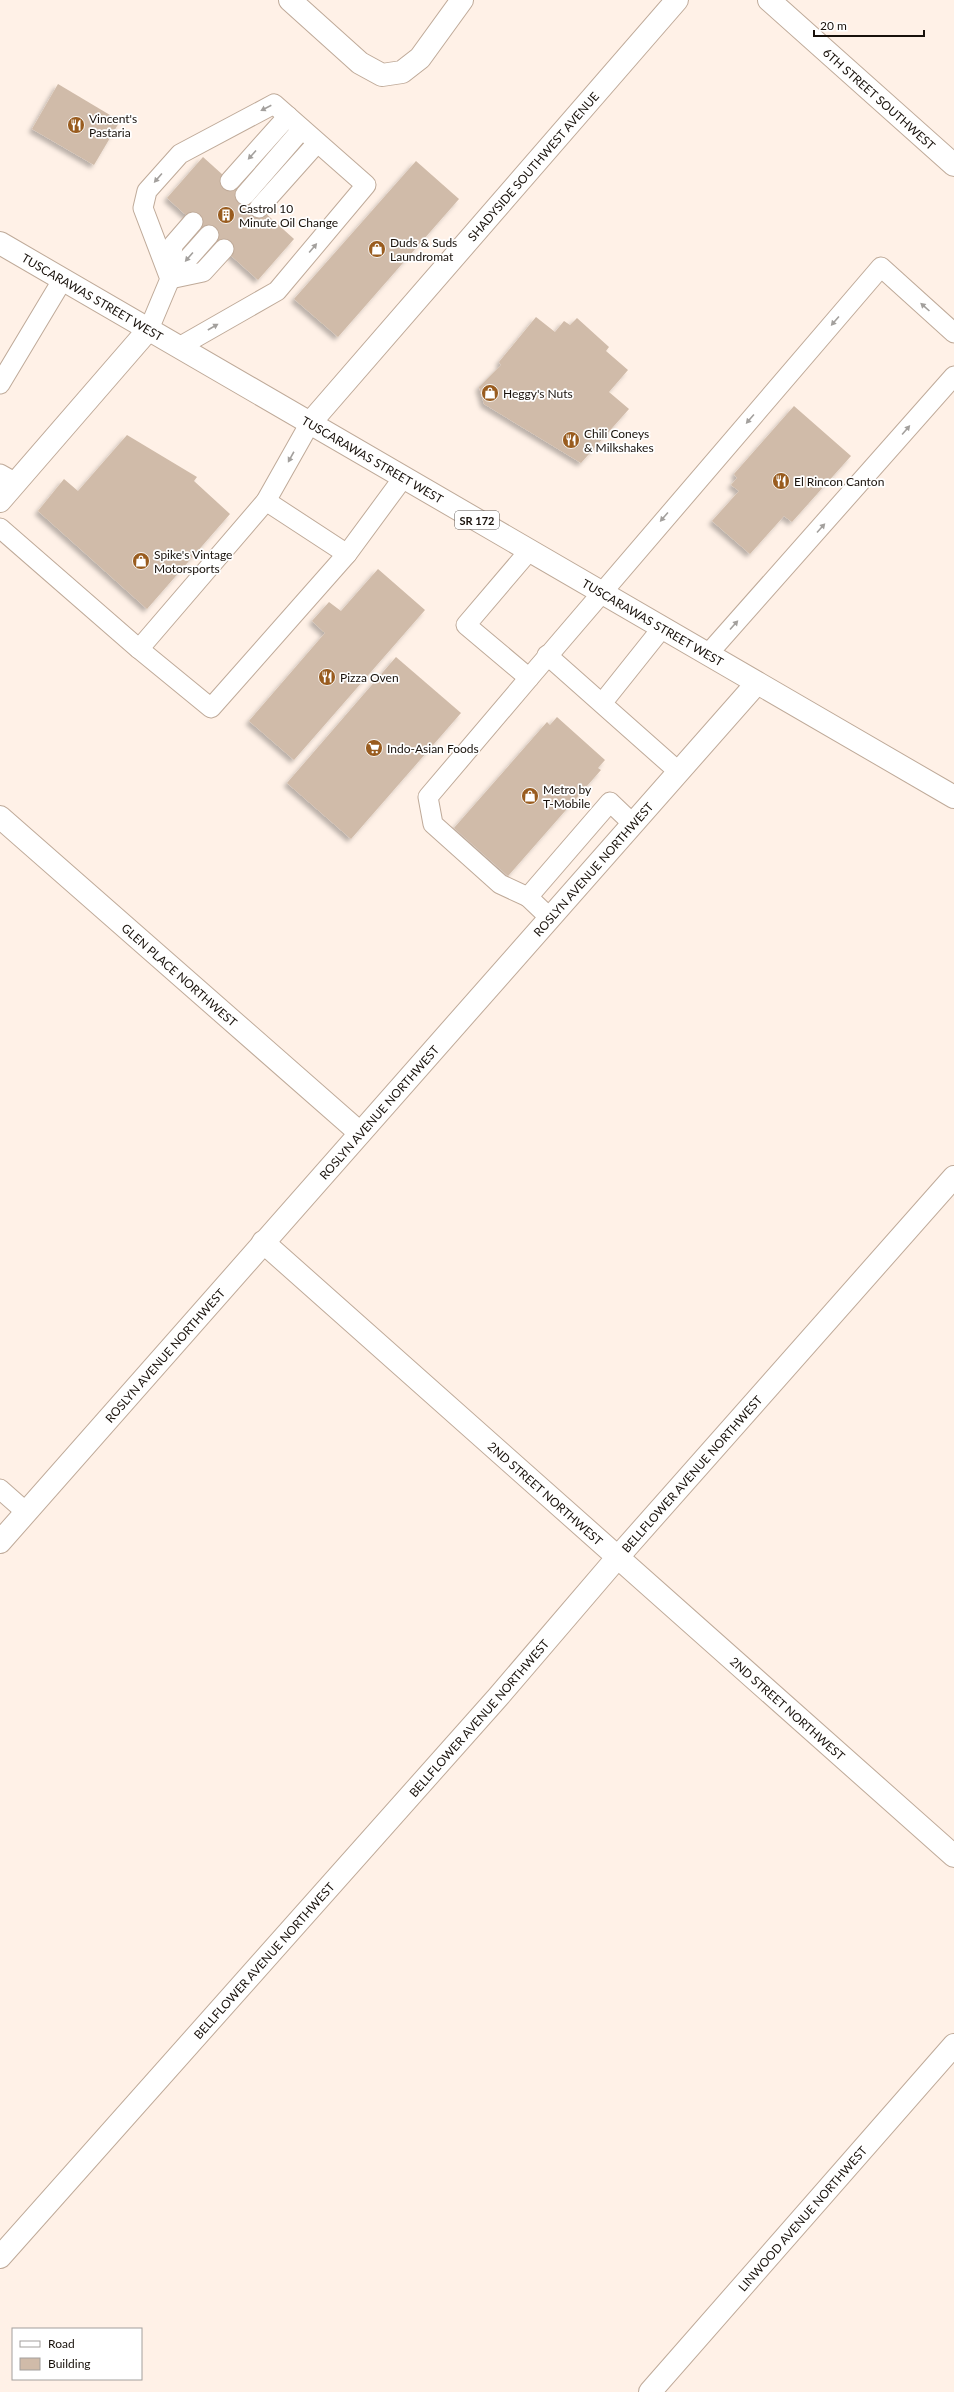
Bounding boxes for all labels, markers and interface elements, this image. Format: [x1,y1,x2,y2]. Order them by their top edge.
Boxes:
scale bar [814,12,924,38]
text: 20 m [820,18,847,33]
street label: 6TH STREET SOUTHWEST [820,45,939,152]
street label: SHADYSIDE SOUTHWEST AVENUE [464,88,602,244]
one-way arrow [260,105,271,111]
place label: Vincent's Pastaria [89,111,137,140]
restaurant icon: Vincent's Pastaria [66,115,86,135]
one-way arrow [248,150,257,160]
one-way arrow [154,173,163,183]
place label: Castrol 10 Minute Oil Change [239,201,338,230]
building icon: Castrol 10 Minute Oil Change [216,205,236,225]
place label: Duds & Suds Laundromat [390,235,457,264]
shop icon: Duds & Suds Laundromat [367,239,387,259]
one-way arrow [309,242,318,253]
street label: TUSCARAWAS STREET WEST [19,250,166,344]
one-way arrow [185,252,194,263]
one-way arrow [920,302,930,312]
one-way arrow [830,316,839,326]
one-way arrow [207,324,219,331]
shop icon: Heggy's Nuts [480,383,500,403]
place label: Heggy's Nuts [503,386,573,401]
street label: TUSCARAWAS STREET WEST [299,413,446,506]
one-way arrow [745,414,754,425]
one-way arrow [902,425,911,436]
place label: Chili Coneys & Milkshakes [584,426,654,455]
restaurant icon: Chili Coneys & Milkshakes [561,430,581,450]
one-way arrow [287,451,294,463]
restaurant icon: El Rincon Canton [771,471,791,491]
place label: El Rincon Canton [794,474,884,489]
road number: SR 172 [455,511,499,529]
one-way arrow [660,512,669,523]
one-way arrow [816,523,825,533]
place label: Spike's Vintage Motorsports [154,547,232,576]
shop icon: Spike's Vintage Motorsports [131,551,151,571]
street label: TUSCARAWAS STREET WEST [580,575,726,669]
one-way arrow [729,620,739,630]
restaurant icon: Pizza Oven [317,667,337,687]
place label: Pizza Oven [340,670,399,685]
supermarket icon: Indo-Asian Foods [364,738,384,758]
place label: Indo-Asian Foods [387,741,479,756]
place label: Metro by T-Mobile [543,782,592,811]
shop icon: Metro by T-Mobile [520,786,540,806]
street label: ROSLYN AVENUE NORTHWEST [530,799,656,939]
street label: GLEN PLACE NORTHWEST [119,920,240,1029]
street label: ROSLYN AVENUE NORTHWEST [316,1042,442,1182]
street label: ROSLYN AVENUE NORTHWEST [102,1285,228,1425]
street label: BELLFLOWER AVENUE NORTHWEST [618,1392,765,1555]
street label: 2ND STREET NORTHWEST [485,1438,606,1548]
street label: BELLFLOWER AVENUE NORTHWEST [406,1636,552,1800]
street label: 2ND STREET NORTHWEST [727,1653,848,1763]
street label: BELLFLOWER AVENUE NORTHWEST [190,1879,337,2042]
street label: LINWOOD AVENUE NORTHWEST [735,2143,870,2294]
legend [12,2328,142,2380]
text: Road [48,2336,75,2351]
text: Building [48,2356,91,2371]

